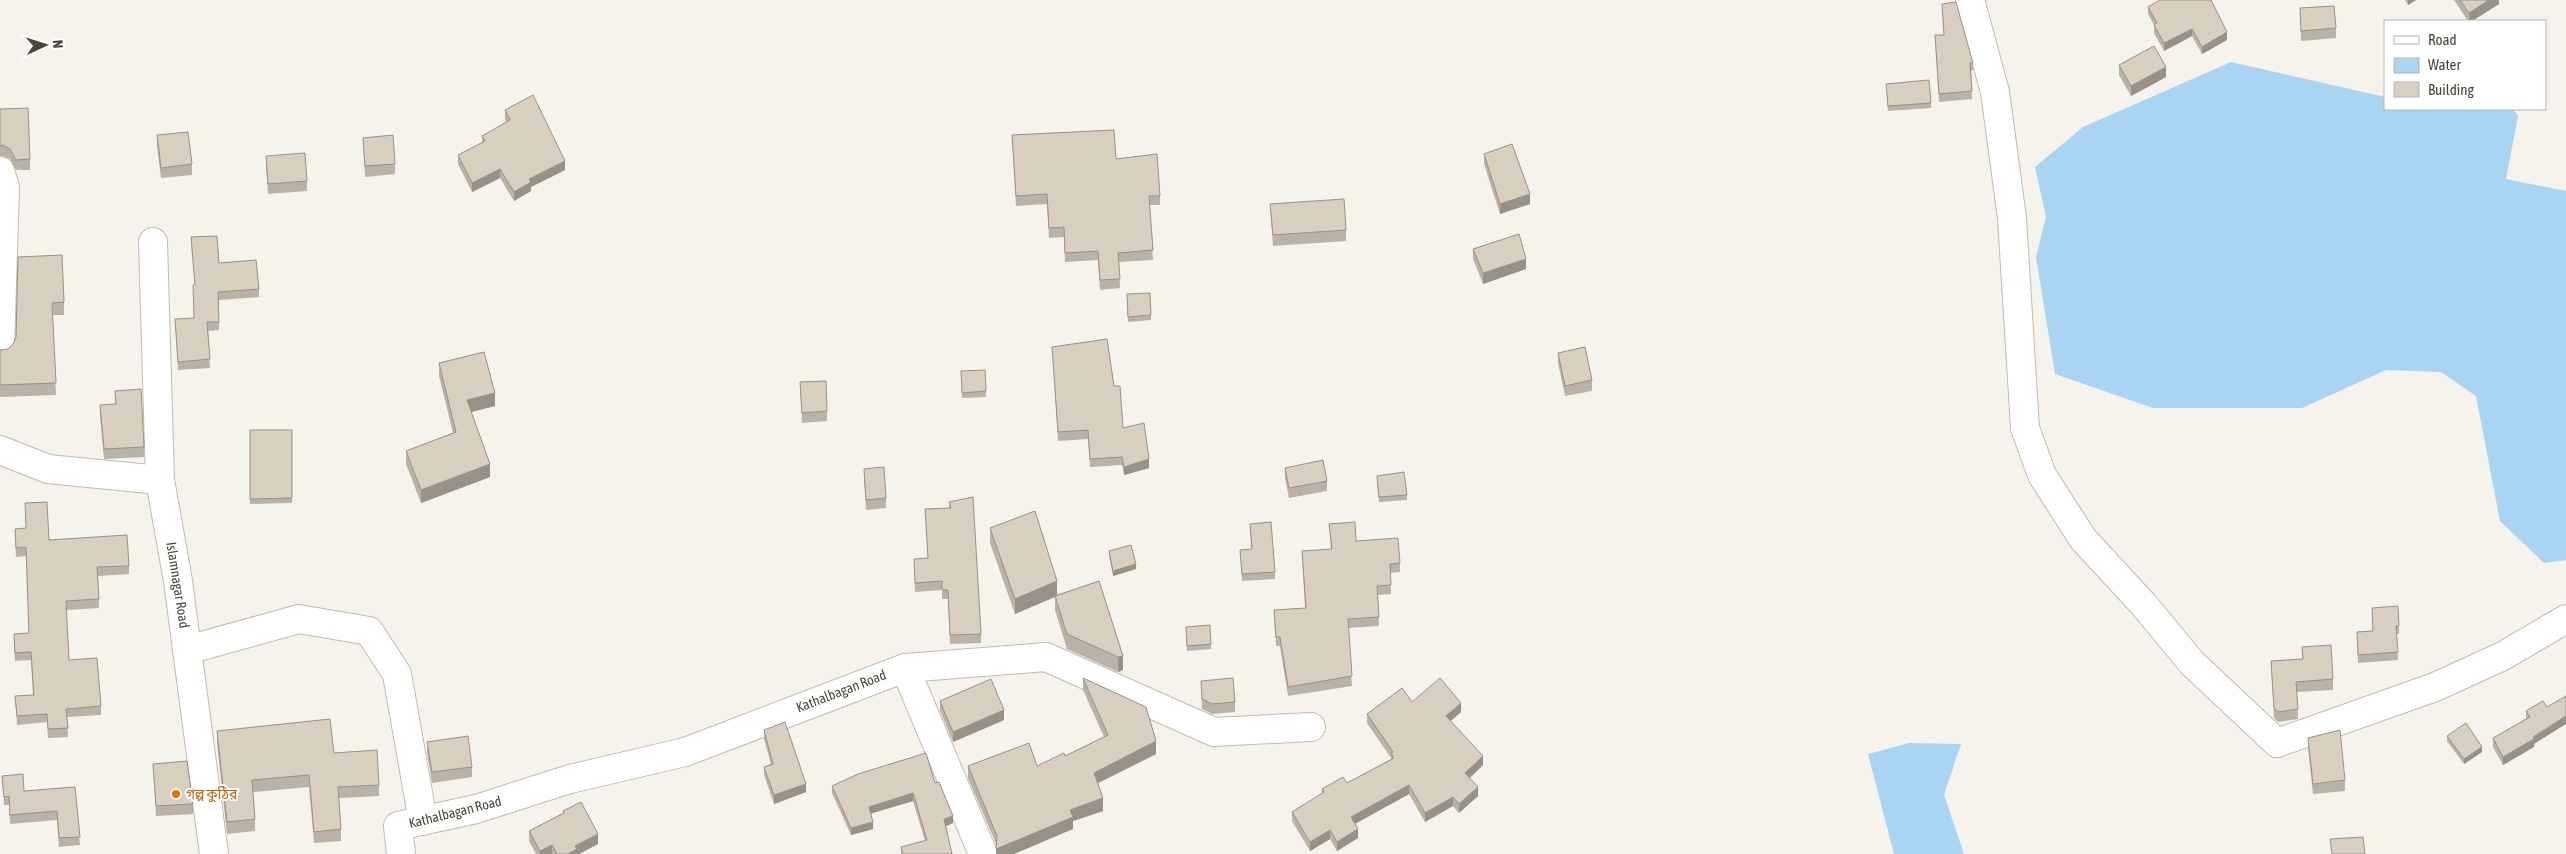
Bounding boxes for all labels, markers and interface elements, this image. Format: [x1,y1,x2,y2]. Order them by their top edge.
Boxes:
north arrow [20,20,70,70]
legend [2384,20,2546,110]
text: Road [2428,31,2457,48]
text: N [50,39,66,49]
text: Water [2428,56,2461,73]
text: Building [2428,81,2474,98]
street label: Islamnagar Road [163,541,193,629]
street label: Kathalbagan Road [794,667,888,715]
place label: গল্প কুঠির [186,786,238,803]
marker: গল্প কুঠির [170,788,182,800]
street label: Kathalbagan Road [407,793,503,831]

